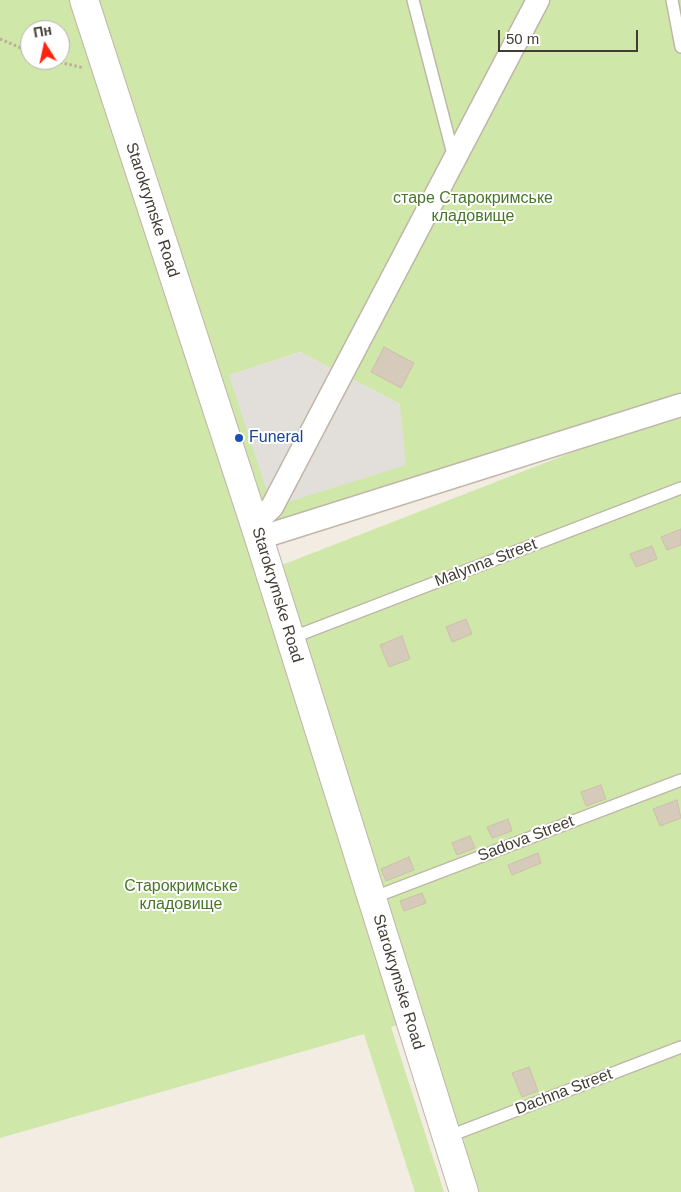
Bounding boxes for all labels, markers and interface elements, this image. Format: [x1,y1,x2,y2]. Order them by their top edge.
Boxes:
north arrow [20,20,70,70]
scale bar [501,20,641,52]
text: Пн [32,22,53,41]
text: 50 m [506,30,539,47]
street label: Starokrymske Road [121,140,183,280]
park label: старе Старокримське кладовище [393,189,553,227]
place label: Funeral [249,428,303,448]
marker: Funeral [233,432,245,444]
street label: Starokrymske Road [247,525,307,665]
street label: Malynna Street [432,535,540,591]
street label: Sadova Street [475,812,577,866]
park label: Старокримське кладовище [124,877,238,915]
street label: Starokrymske Road [368,912,428,1052]
street label: Dachna Street [513,1065,615,1119]

